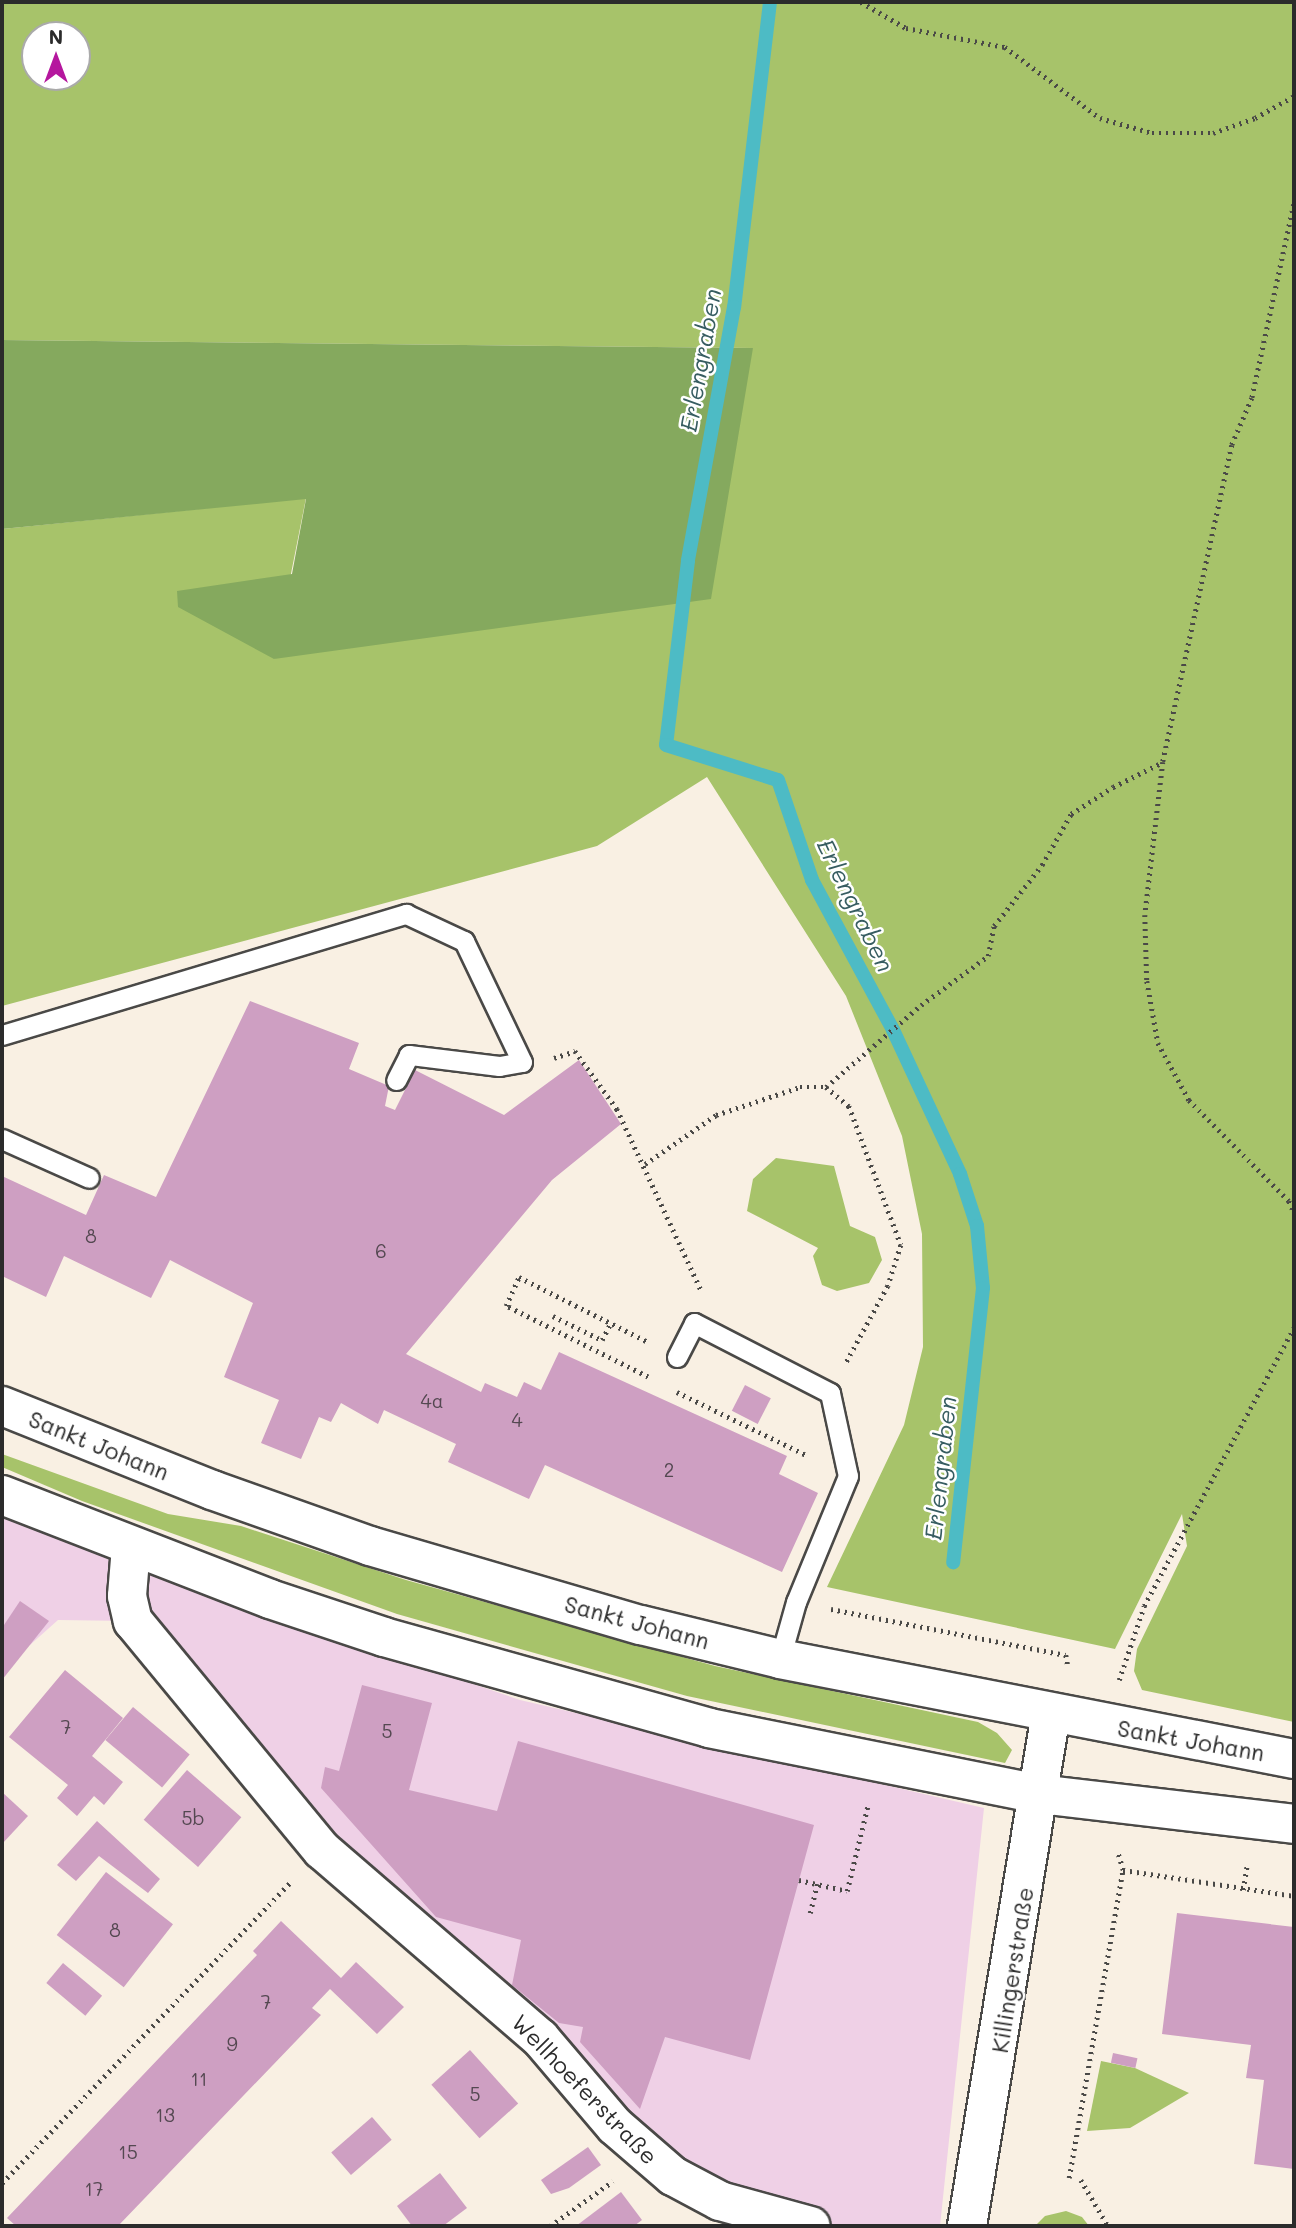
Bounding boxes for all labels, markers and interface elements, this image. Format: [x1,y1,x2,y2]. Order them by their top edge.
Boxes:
north arrow [21,21,91,91]
text: N [49,24,63,49]
water label: Erlengraben [673,286,727,434]
water label: Erlengraben [811,834,901,976]
house number: 8 [85,1225,97,1247]
house number: 6 [375,1240,387,1262]
house number: 4a [421,1390,443,1412]
water label: Erlengraben [918,1395,962,1541]
street label: Sankt Johann [25,1404,173,1486]
house number: 4 [511,1409,523,1431]
house number: 2 [664,1459,674,1481]
street label: Sankt Johann [562,1589,712,1655]
street label: Sankt Johann [1115,1713,1267,1767]
house number: 7 [61,1716,71,1738]
house number: 5 [381,1720,393,1742]
house number: 5b [181,1807,205,1829]
street label: Killingerstraße [985,1885,1039,2055]
house number: 8 [109,1919,121,1941]
house number: 7 [261,1991,271,2013]
street label: Wellhoeferstraße [506,2008,664,2170]
house number: 9 [226,2033,238,2055]
house number: 11 [191,2068,207,2090]
house number: 5 [469,2083,481,2105]
house number: 13 [155,2104,175,2126]
house number: 15 [118,2141,138,2163]
house number: 17 [84,2178,104,2200]

